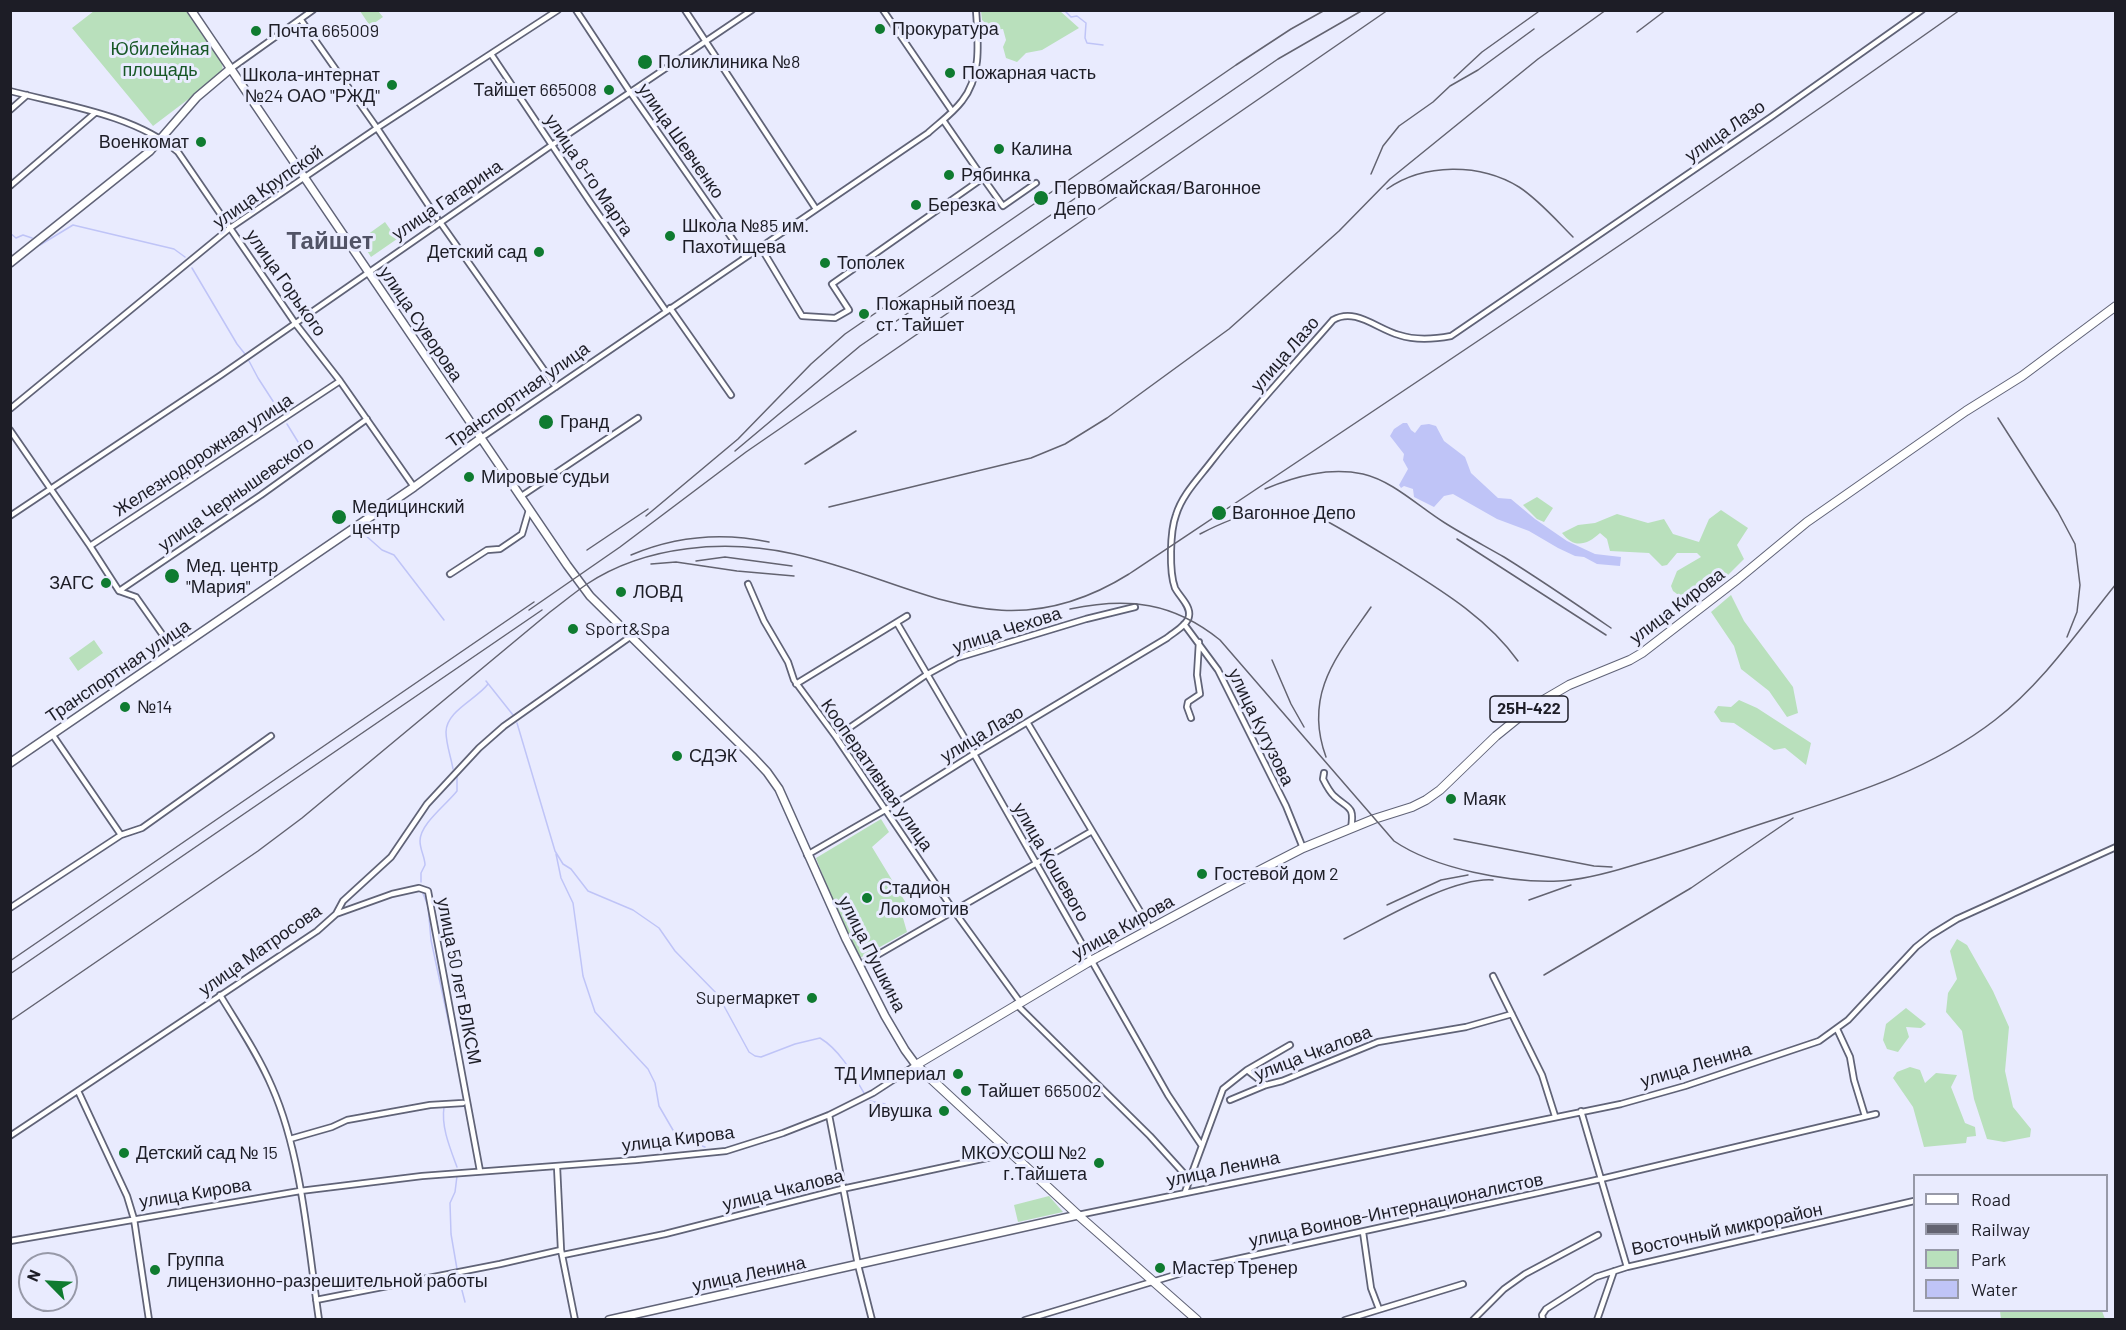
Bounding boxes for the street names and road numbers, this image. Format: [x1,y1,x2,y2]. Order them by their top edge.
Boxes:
street label: улица Шевченко [633,79,729,203]
street label: улица Лазо [1681,96,1769,166]
street label: улица 8-го Марта [540,110,638,240]
street label: улица Крупской [209,141,327,233]
street label: улица Гагарина [388,155,506,245]
street label: улица Горького [241,225,331,341]
street label: улица Суворова [375,262,467,386]
street label: улица Лазо [1246,312,1324,396]
street label: Транспортная улица [442,338,594,452]
street label: Железнодорожная улица [110,389,296,521]
street label: улица Чернышевского [154,432,318,556]
street label: улица Кирова [1625,563,1729,649]
street label: улица Чехова [950,602,1064,658]
street label: Транспортная улица [42,615,194,727]
street label: улица Кутузова [1223,665,1299,789]
street label: Кооперативная улица [816,695,938,855]
road number: 25Н-422 [1490,696,1568,722]
street label: улица Лазо [937,701,1027,767]
street label: улица Кошевого [1008,799,1094,925]
street label: улица Кирова [1068,890,1178,964]
street label: улица Пушкина [833,892,911,1016]
street label: улица 50 лет ВЛКСМ [432,896,486,1066]
street label: улица Матросова [195,900,325,1000]
street label: улица Чкалова [1252,1021,1374,1085]
street label: улица Ленина [1638,1038,1754,1092]
street label: улица Кирова [621,1121,735,1157]
street label: улица Ленина [1165,1146,1281,1192]
street label: улица Чкалова [720,1165,846,1215]
street label: улица Воинов-Интернационалистов [1247,1168,1545,1252]
street label: улица Кирова [137,1173,253,1213]
street label: Восточный микрорайон [1629,1198,1825,1260]
street label: улица Ленина [691,1251,807,1297]

